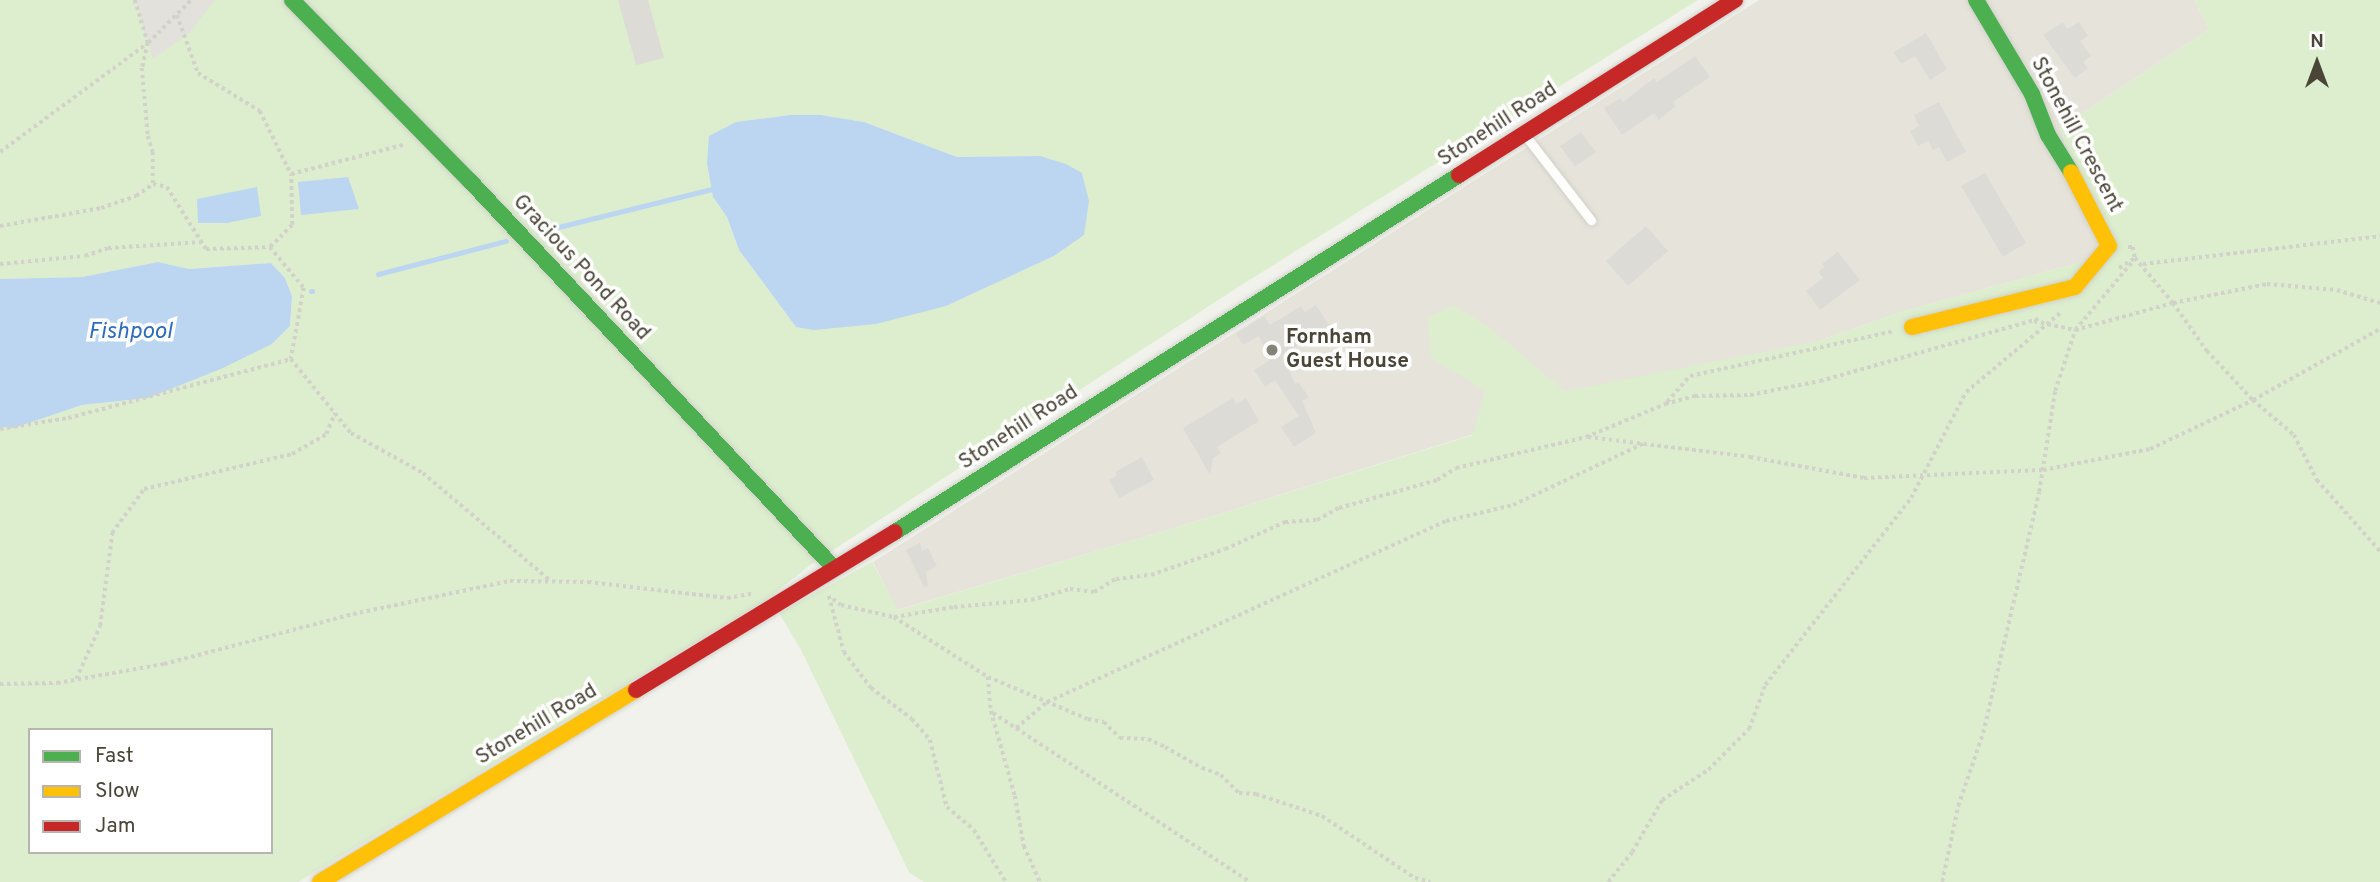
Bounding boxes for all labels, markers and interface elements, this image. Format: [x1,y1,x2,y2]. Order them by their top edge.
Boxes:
north arrow [2282,28,2352,98]
text: N [2310,30,2324,54]
street label: Stonehill Crescent [2025,53,2127,217]
street label: Stonehill Road [1434,77,1562,173]
street label: Gracious Pond Road [507,190,655,346]
water label: Fishpool [88,319,172,347]
place label: Fornham Guest House [1286,325,1409,375]
marker: Fornham Guest House [1264,342,1280,358]
street label: Stonehill Road [955,380,1083,476]
street label: Stonehill Road [472,679,602,771]
legend [28,728,273,854]
text: Fast [95,743,134,770]
text: Slow [95,778,140,805]
text: Jam [95,813,136,840]

